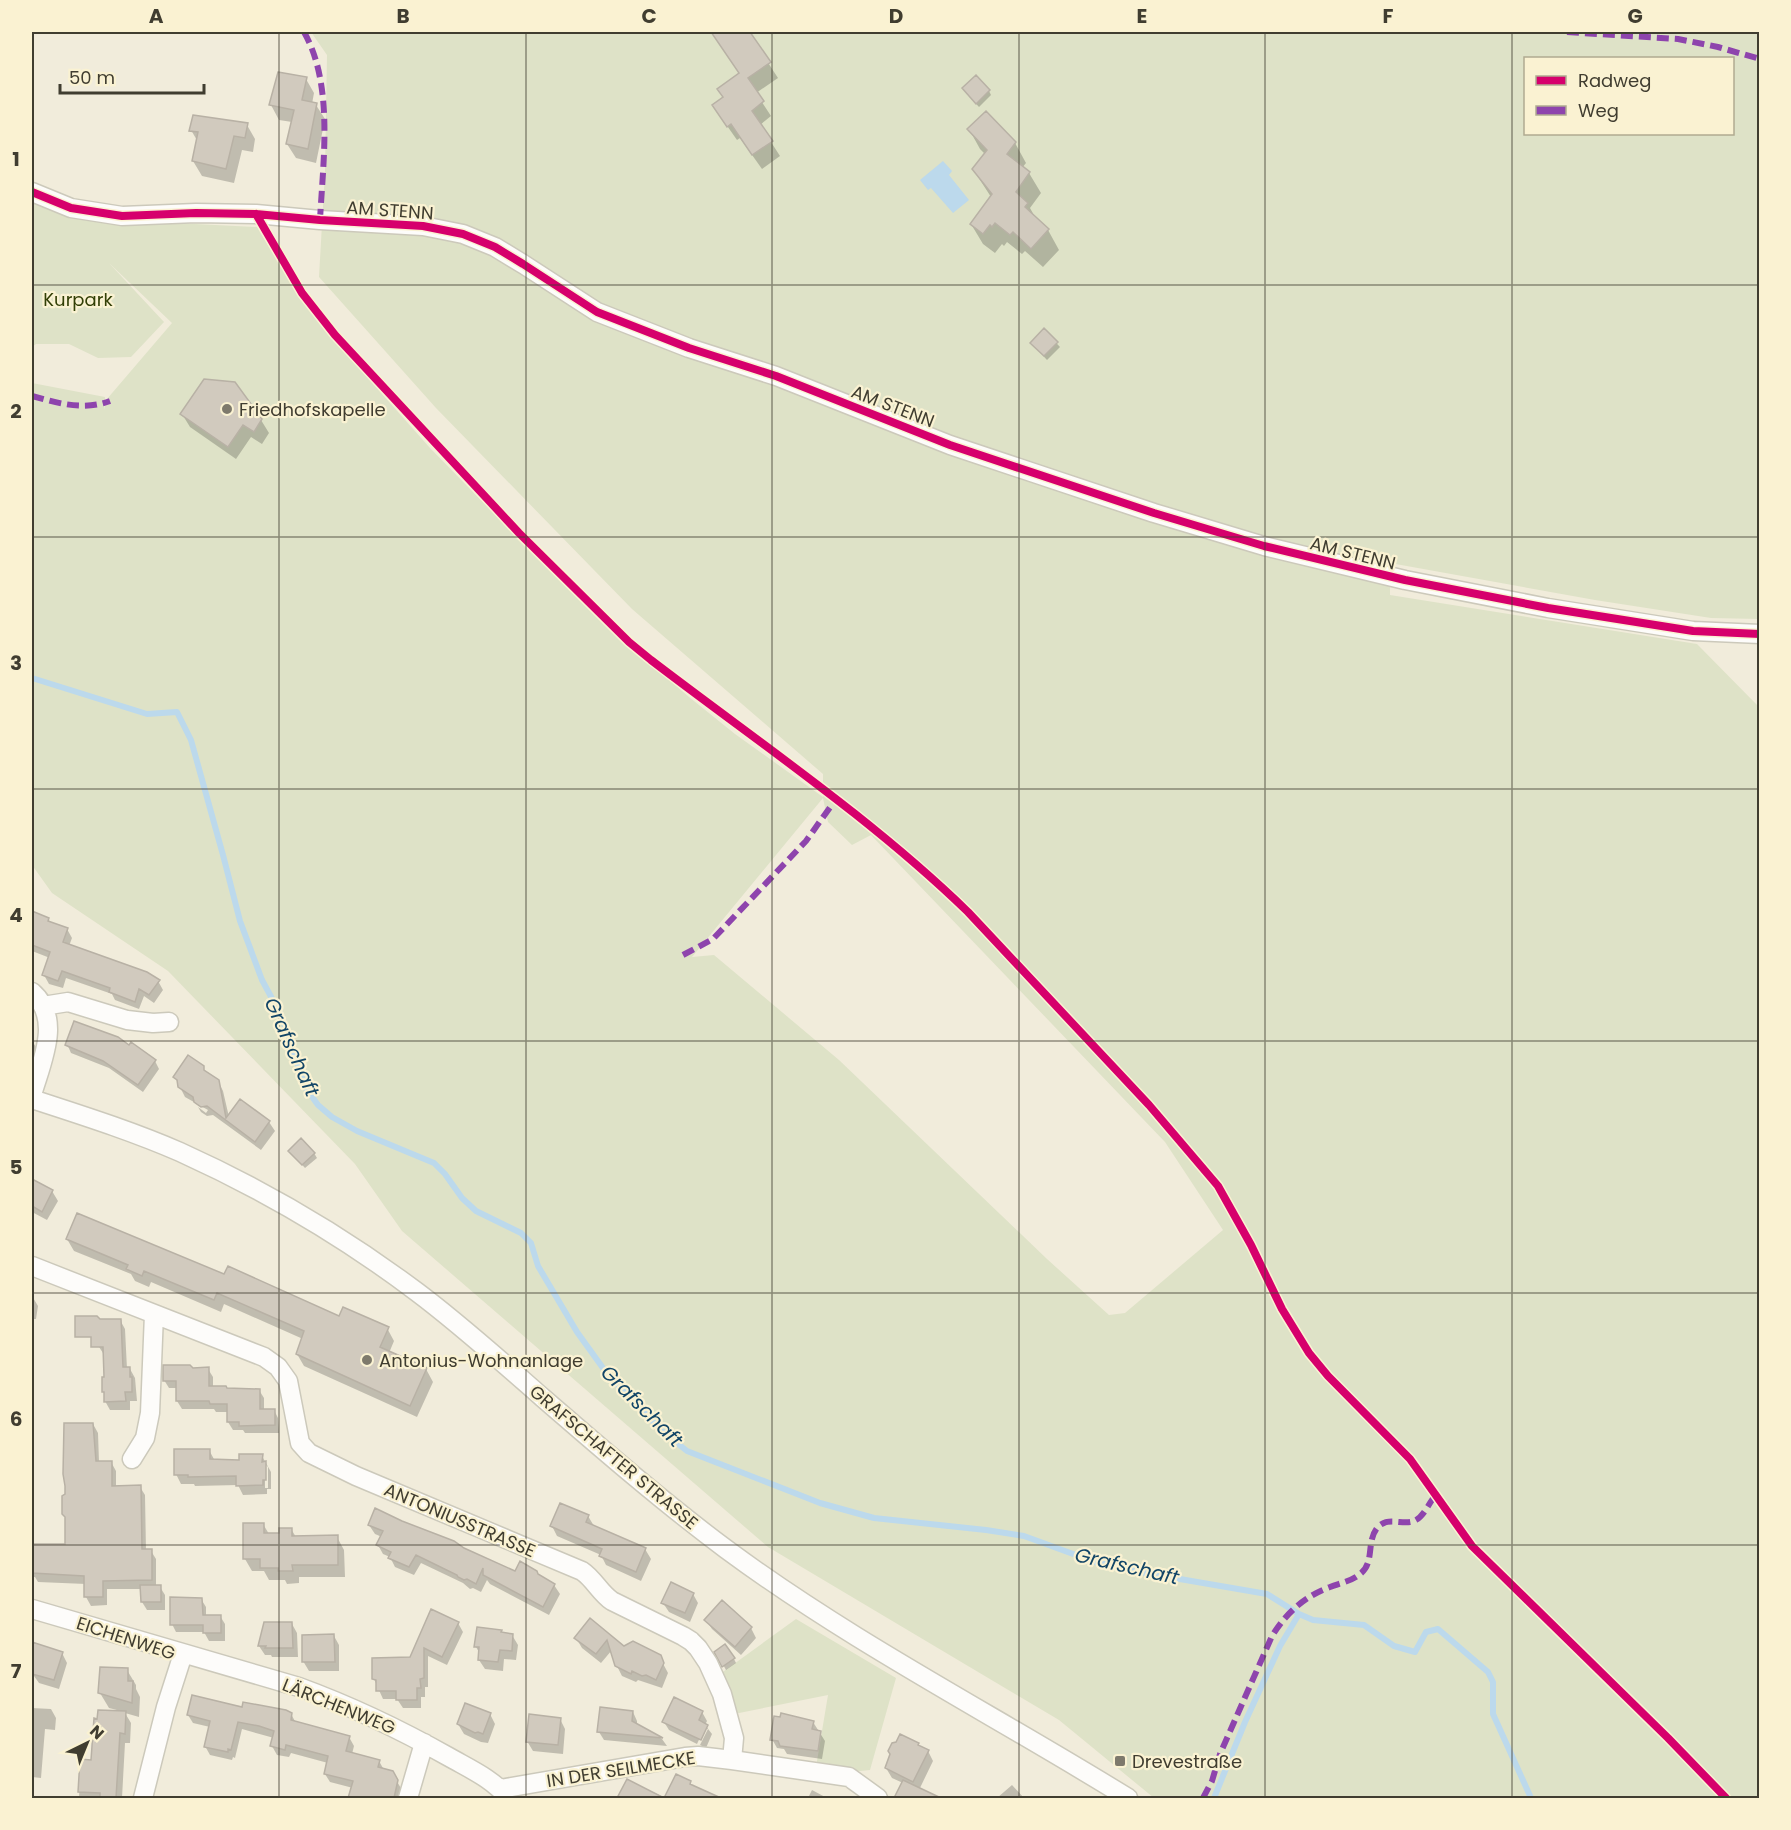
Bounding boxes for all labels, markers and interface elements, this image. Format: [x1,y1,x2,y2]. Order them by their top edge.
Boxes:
text: A [149,2,164,30]
text: B [396,2,410,30]
text: C [641,2,657,30]
text: D [889,2,903,30]
text: E [1137,2,1147,30]
text: F [1383,2,1394,30]
text: G [1627,2,1643,30]
scale bar [60,57,204,95]
legend [1524,57,1734,135]
text: 50 m [69,65,115,90]
text: Radweg [1578,68,1651,93]
text: Weg [1578,98,1619,123]
text: 1 [12,145,20,173]
street label: AM STENN [346,194,434,226]
park label: Kurpark [43,287,113,312]
street label: AM STENN [848,379,938,433]
text: 2 [10,397,22,425]
place label: Friedhofskapelle [239,397,386,422]
marker: Friedhofskapelle [220,402,234,416]
street label: AM STENN [1308,530,1398,576]
text: 3 [10,649,22,677]
text: 4 [9,901,23,929]
water label: Grafschaft [258,993,327,1102]
text: 5 [10,1153,23,1181]
place label: Antonius-Wohnanlage [379,1348,583,1373]
marker: Antonius-Wohnanlage [360,1353,374,1367]
water label: Grafschaft [595,1359,690,1454]
street label: GRAFSCHAFTER STRASSE [524,1379,704,1535]
text: 6 [10,1405,22,1433]
street label: ANTONIUSSTRASSE [380,1477,540,1563]
water label: Grafschaft [1072,1540,1182,1592]
street label: EICHENWEG [73,1610,179,1666]
text: 7 [11,1657,22,1685]
street label: LÄRCHENWEG [279,1672,399,1740]
north arrow [57,1713,117,1773]
text: N [85,1720,109,1745]
street label: IN DER SEILMECKE [545,1745,697,1793]
place label: Drevestraße [1132,1749,1242,1774]
marker: Drevestraße [1113,1754,1127,1768]

